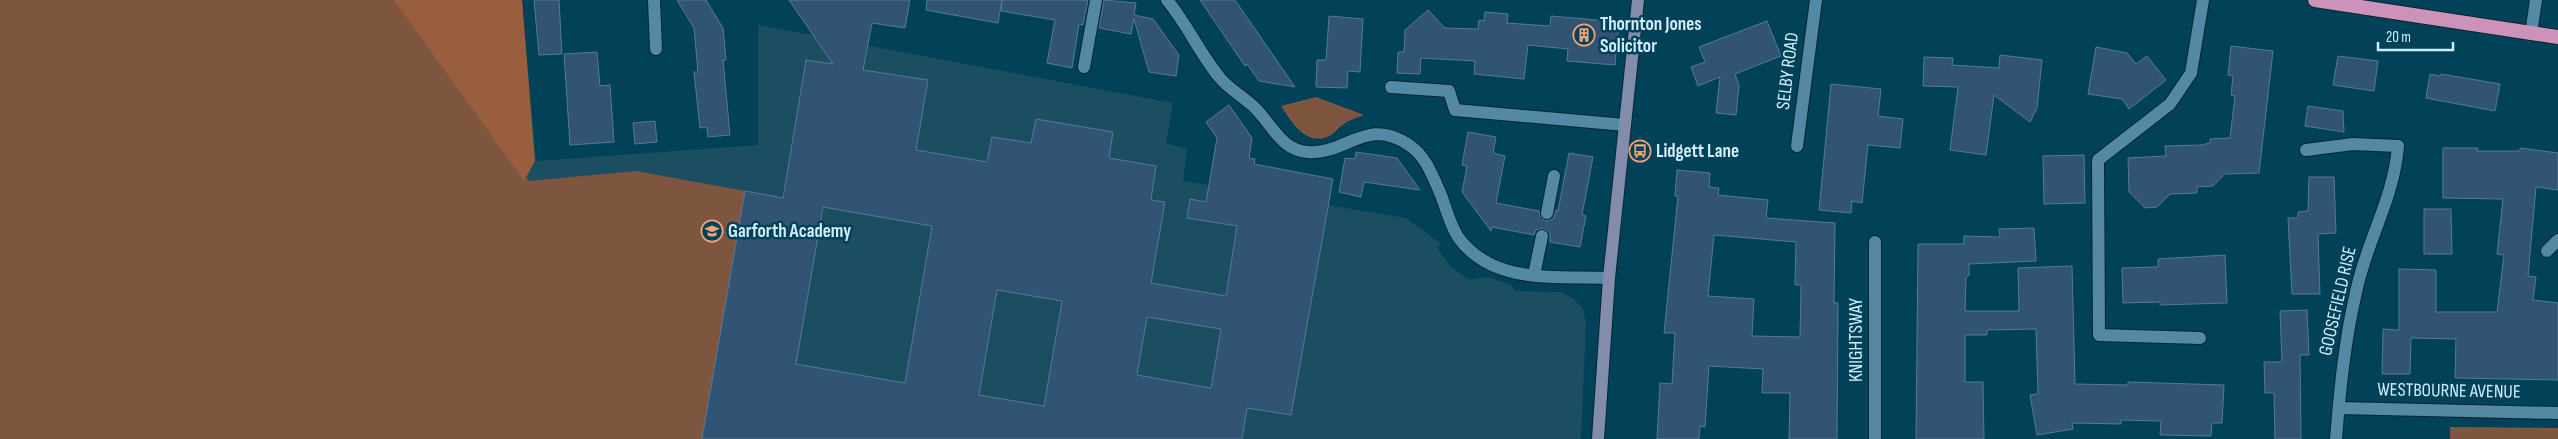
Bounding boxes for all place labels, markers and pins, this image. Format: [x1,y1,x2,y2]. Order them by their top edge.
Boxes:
place label: Thornton Jones Solicitor [1600,13,1702,58]
building icon: Thornton Jones Solicitor [1572,23,1596,47]
bus stop icon: Lidgett Lane [1628,139,1652,163]
place label: Lidgett Lane [1656,140,1739,163]
school or university icon: Garforth Academy [700,219,724,243]
place label: Garforth Academy [728,220,851,243]

